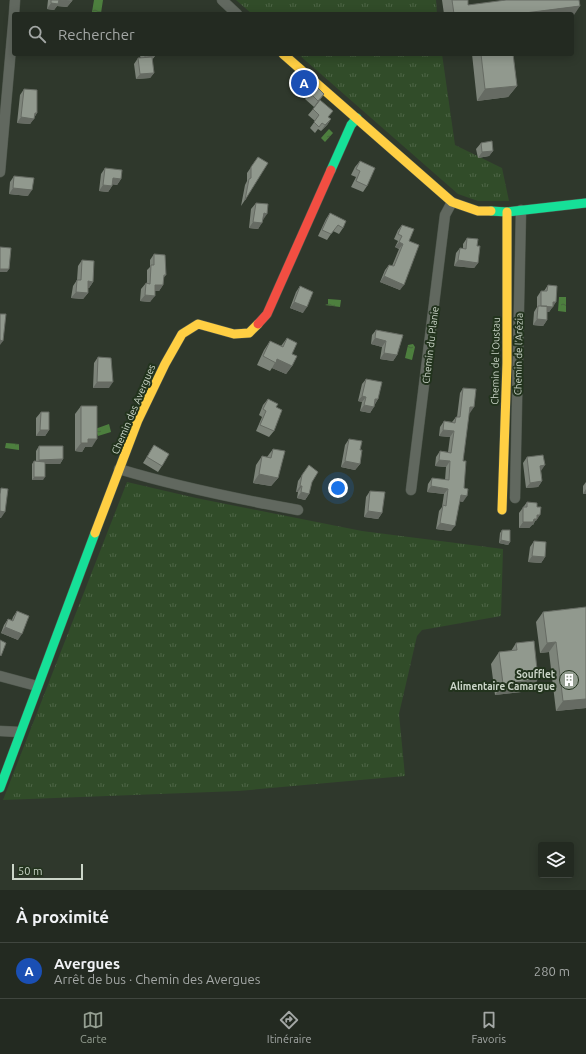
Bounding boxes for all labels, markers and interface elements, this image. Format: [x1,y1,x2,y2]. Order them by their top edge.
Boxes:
search box [12,12,574,56]
icon: search [26,23,48,45]
text: Rechercher [58,26,135,43]
pin: A [291,68,317,98]
street label: Chemin du Planie [420,306,441,384]
street label: Chemin de l'Arézia [512,313,525,395]
street label: Chemin de l'Oustau [489,317,502,405]
street label: Chemin des Avergues [110,363,157,456]
your location [328,478,348,498]
place label: Soufflet Alimentaire Camargue [450,668,556,692]
building icon: Soufflet Alimentaire Camargue [558,669,580,691]
map controls [538,842,574,878]
button: layers [538,842,574,878]
scale bar [12,862,83,881]
text: 50 m [18,865,42,877]
text: À proximité [16,907,109,926]
text: Avergues [54,955,120,972]
text: A [24,964,34,978]
text: 280 m [534,964,570,978]
text: Arrêt de bus · Chemin des Avergues [54,972,260,986]
tab: Carte [80,1009,107,1045]
tab: Itinéraire [267,1009,312,1045]
tab: Favoris [472,1009,506,1045]

